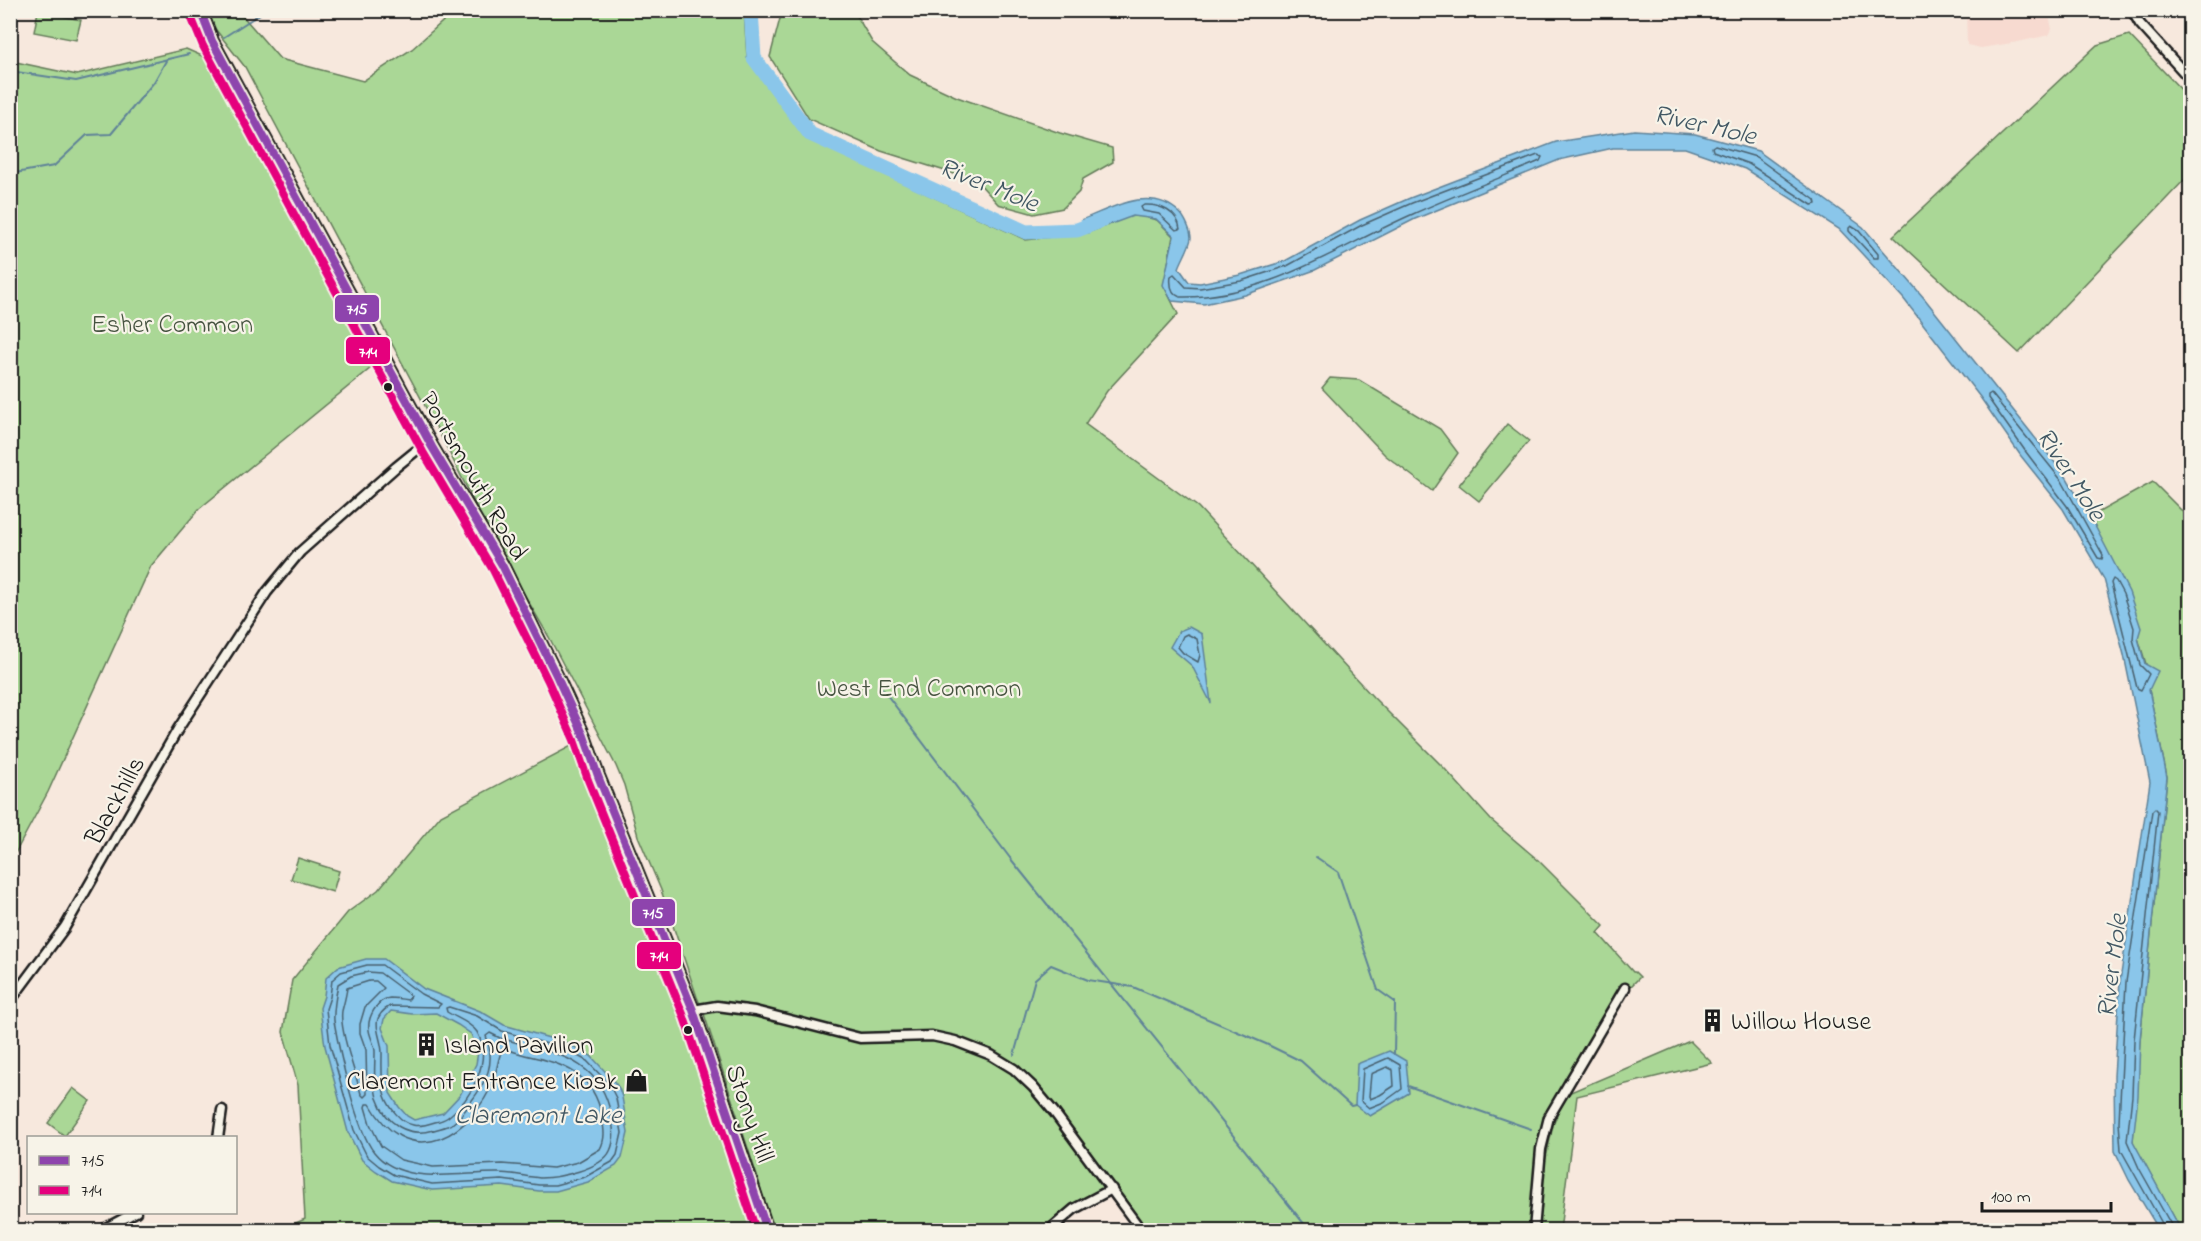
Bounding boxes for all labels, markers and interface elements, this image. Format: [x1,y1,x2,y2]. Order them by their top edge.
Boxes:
water label: River Mole [1649,96,1762,158]
water label: River Mole [932,149,1046,225]
line badge: 715 [334,294,380,323]
text: 715 [347,298,368,322]
park label: Esher Common [91,307,253,345]
line badge: 714 [345,336,391,365]
text: 714 [359,341,378,365]
unlabelled marker [382,381,394,393]
street label: Portsmouth Road [409,385,536,568]
water label: River Mole [2025,421,2116,531]
park label: West End Common [817,671,1021,709]
street label: Blackhills [76,750,157,854]
line badge: 715 [631,898,676,927]
text: 715 [643,902,664,926]
water label: River Mole [2088,910,2139,1021]
line badge: 714 [636,941,682,970]
text: 714 [650,945,669,969]
place label: Willow House [1731,1004,1872,1042]
building icon: Willow House [1700,1007,1726,1033]
unlabelled marker [682,1024,694,1036]
place label: Island Pavilion [444,1028,593,1066]
building icon: Island Pavilion [413,1031,439,1057]
street label: Stony Hill [714,1060,783,1168]
place label: Claremont Entrance Kiosk [347,1064,619,1102]
shop icon: Claremont Entrance Kiosk [623,1067,649,1093]
water label: Claremont Lake [454,1097,623,1136]
legend [27,1136,237,1214]
text: 715 [81,1149,104,1175]
scale bar [1982,1175,2111,1213]
text: 714 [81,1179,102,1205]
text: 100 m [1991,1185,2031,1211]

